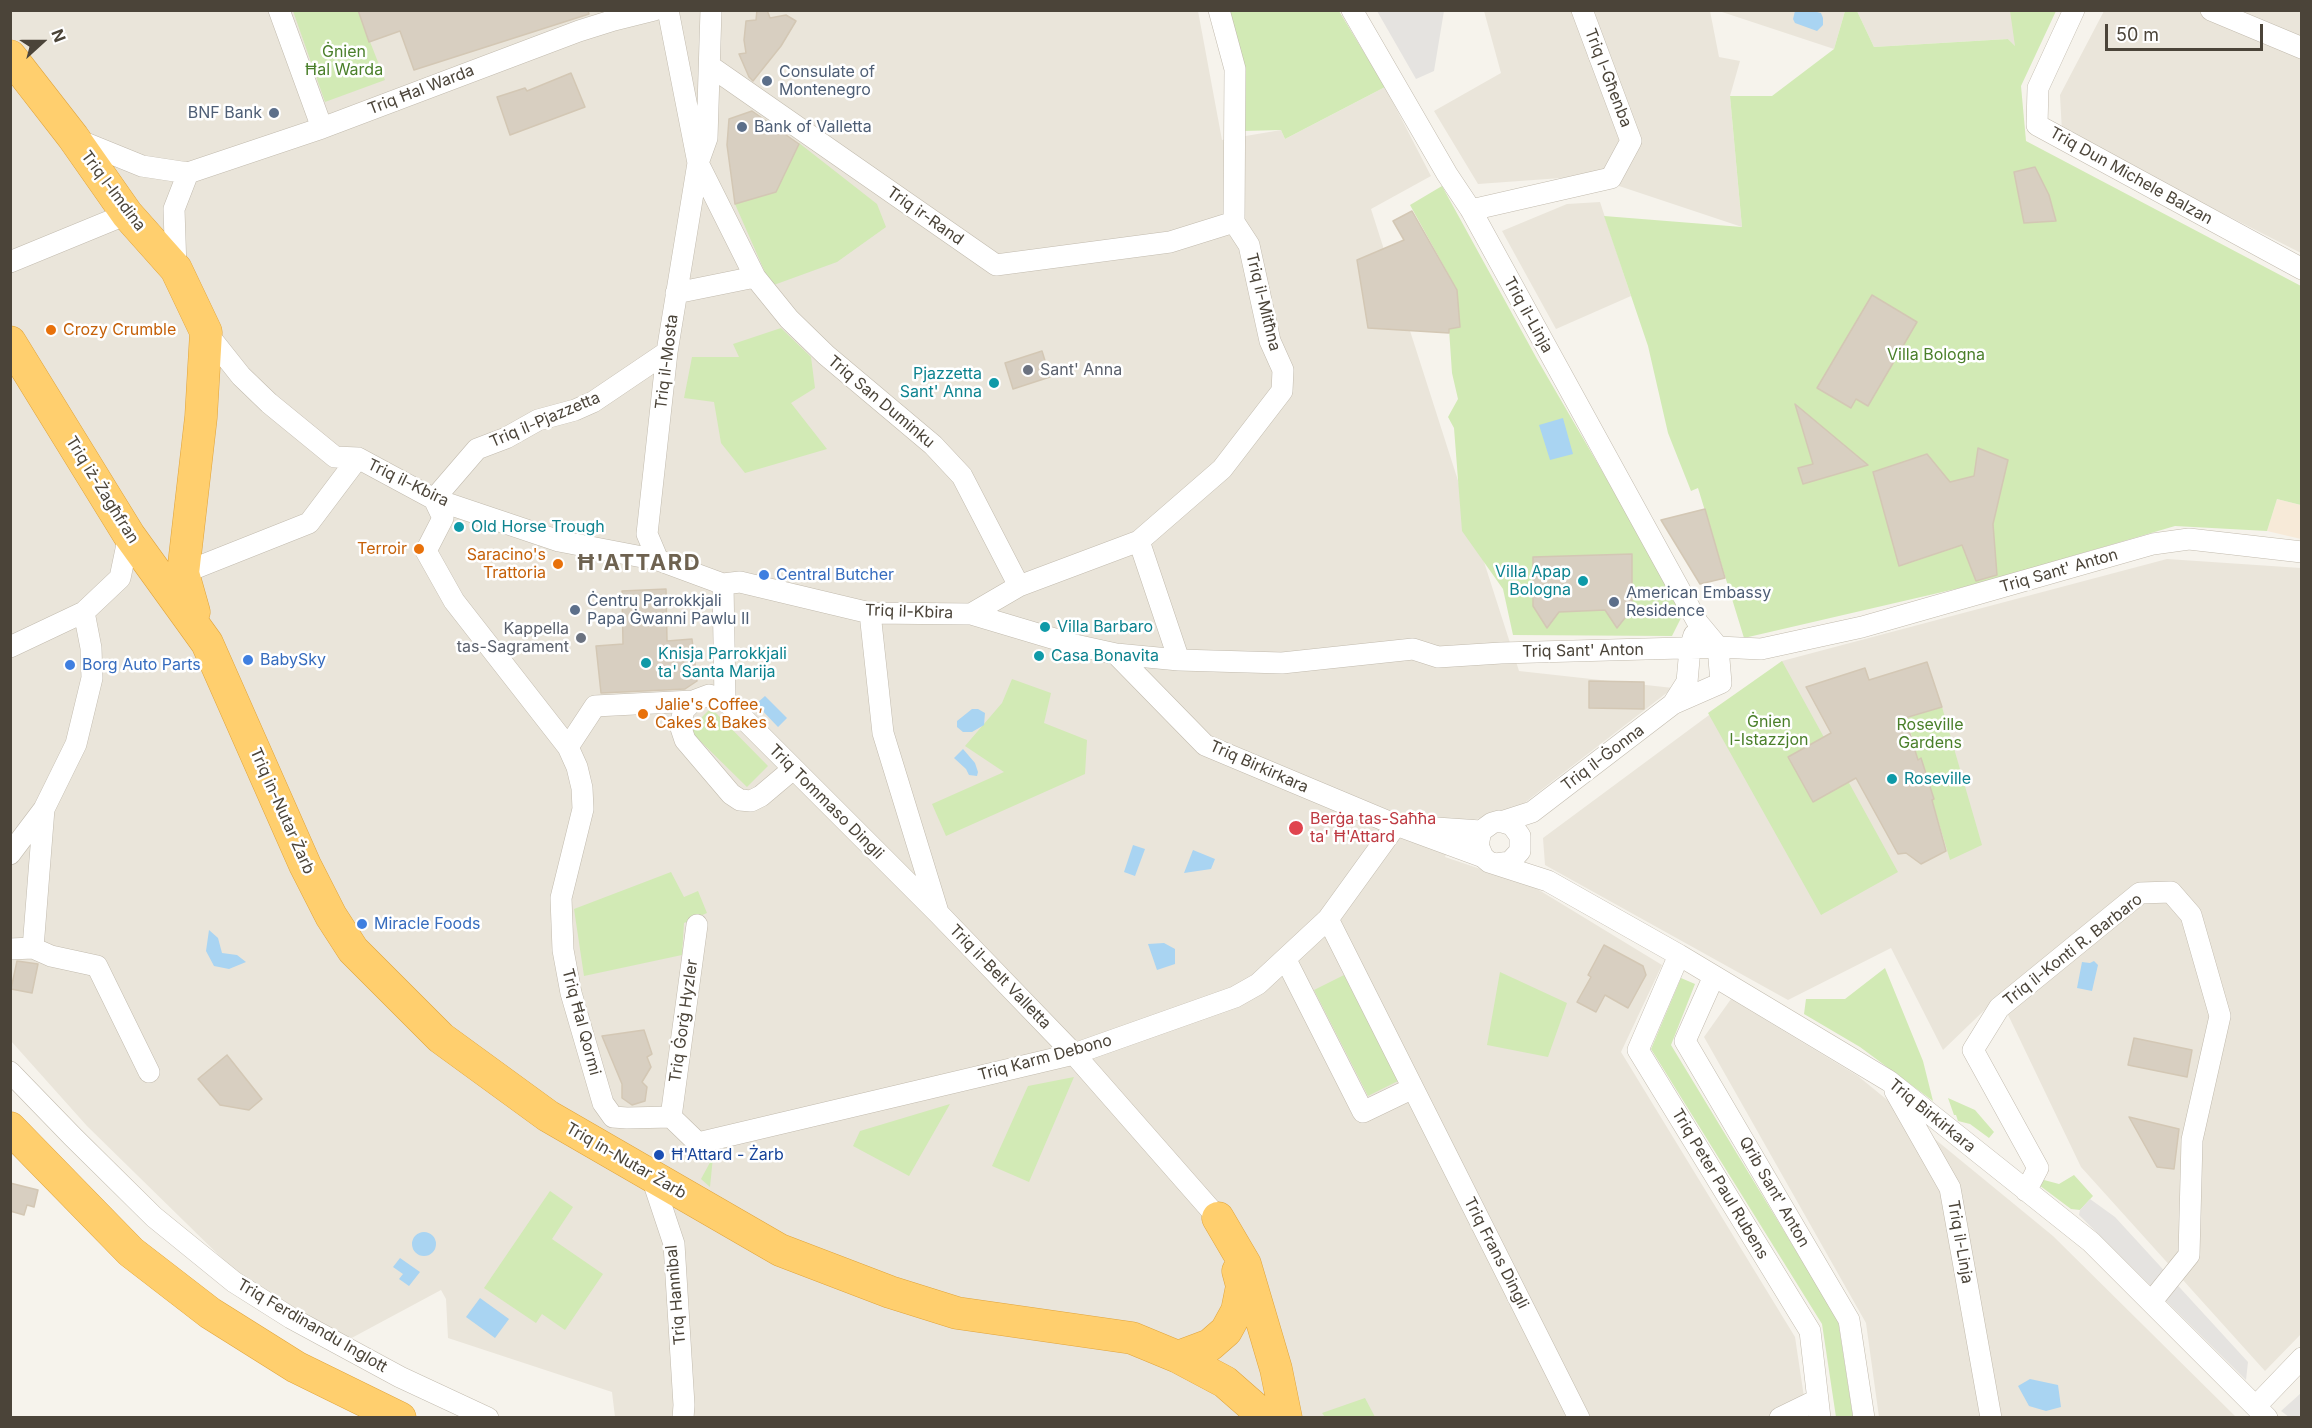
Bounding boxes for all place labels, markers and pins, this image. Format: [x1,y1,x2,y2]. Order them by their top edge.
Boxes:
place label: Consulate of Montenegro [779,62,875,100]
marker: Consulate of Montenegro [760,74,774,88]
place label: BNF Bank [188,103,262,123]
marker: BNF Bank [267,106,281,120]
place label: Bank of Valletta [754,117,872,137]
marker: Bank of Valletta [735,120,749,134]
place label: Crozy Crumble [63,320,176,340]
marker: Crozy Crumble [44,323,58,337]
place label: Sant' Anna [1040,360,1122,380]
marker: Sant' Anna [1021,363,1035,377]
place label: Pjazzetta Sant' Anna [900,364,982,402]
marker: Pjazzetta Sant' Anna [987,376,1001,390]
place label: Old Horse Trough [471,517,605,537]
marker: Old Horse Trough [452,520,466,534]
place label: Terroir [357,539,407,559]
marker: Terroir [412,542,426,556]
place label: Saracino's Trattoria [467,545,546,583]
marker: Saracino's Trattoria [551,557,565,571]
place label: Villa Apap Bologna [1495,562,1571,600]
place label: Central Butcher [776,565,894,585]
marker: Central Butcher [757,568,771,582]
marker: Villa Apap Bologna [1576,574,1590,588]
place label: American Embassy Residence [1626,583,1771,621]
place label: Ċentru Parrokkjali Papa Ġwanni Pawlu II [587,591,750,629]
marker: American Embassy Residence [1607,595,1621,609]
marker: Ċentru Parrokkjali Papa Ġwanni Pawlu II [568,603,582,617]
place label: Villa Barbaro [1057,617,1153,637]
place label: Kappella tas-Sagrament [457,619,569,657]
marker: Villa Barbaro [1038,620,1052,634]
marker: Kappella tas-Sagrament [574,631,588,645]
place label: Knisja Parrokkjali ta' Santa Marija [658,644,787,682]
place label: Casa Bonavita [1051,646,1159,666]
marker: Casa Bonavita [1032,649,1046,663]
place label: BabySky [260,650,326,670]
marker: BabySky [241,653,255,667]
place label: Borg Auto Parts [82,655,201,675]
marker: Knisja Parrokkjali ta' Santa Marija [639,656,653,670]
marker: Borg Auto Parts [63,658,77,672]
place label: Jalie's Coffee, Cakes & Bakes [655,695,767,733]
marker: Jalie's Coffee, Cakes & Bakes [636,707,650,721]
place label: Roseville [1904,769,1971,789]
marker: Roseville [1885,772,1899,786]
place label: Berġa tas-Saħħa ta' Ħ'Attard [1310,809,1436,847]
marker: Berġa tas-Saħħa ta' Ħ'Attard [1287,819,1305,837]
place label: Miracle Foods [374,914,480,934]
marker: Miracle Foods [355,917,369,931]
place label: Ħ'Attard - Żarb [671,1145,784,1165]
marker: Ħ'Attard - Żarb [652,1148,666,1162]

